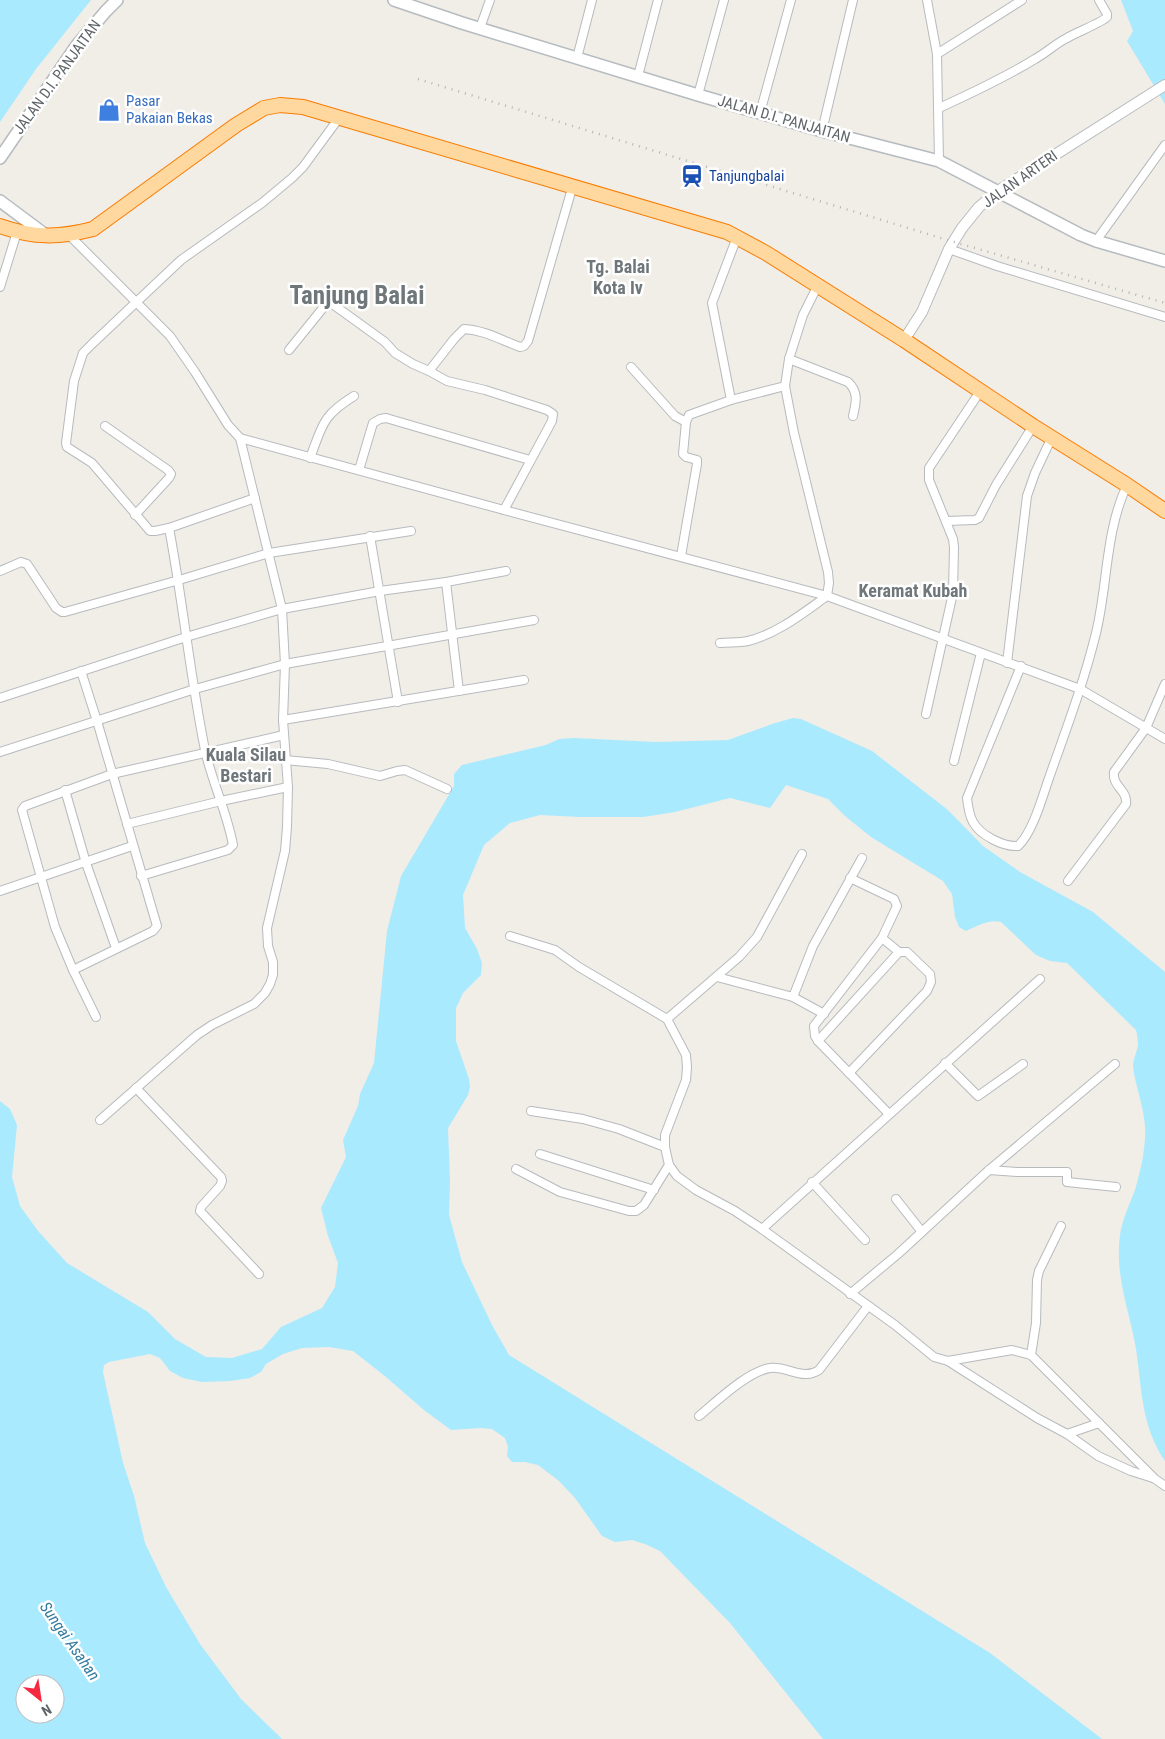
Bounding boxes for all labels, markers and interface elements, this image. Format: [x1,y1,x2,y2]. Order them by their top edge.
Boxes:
street label: JALAN D.I. PANJAITAN [9,16,105,138]
street label: JALAN D.I. PANJAITAN [716,91,852,147]
place label: Pasar Pakaian Bekas [126,92,213,127]
shop icon: Pasar Pakaian Bekas [96,97,122,123]
street label: JALAN ARTERI [979,147,1061,211]
station icon: Tanjungbalai [679,163,705,189]
place label: Tanjungbalai [709,167,784,185]
district label: Tg. Balai Kota Iv [586,256,650,298]
district label: Tanjung Balai [290,281,424,310]
district label: Keramat Kubah [859,580,967,601]
district label: Kuala Silau Bestari [206,744,286,786]
water label: Sungai Asahan [36,1598,104,1684]
north arrow [15,1674,65,1724]
text: N [39,1701,54,1719]

